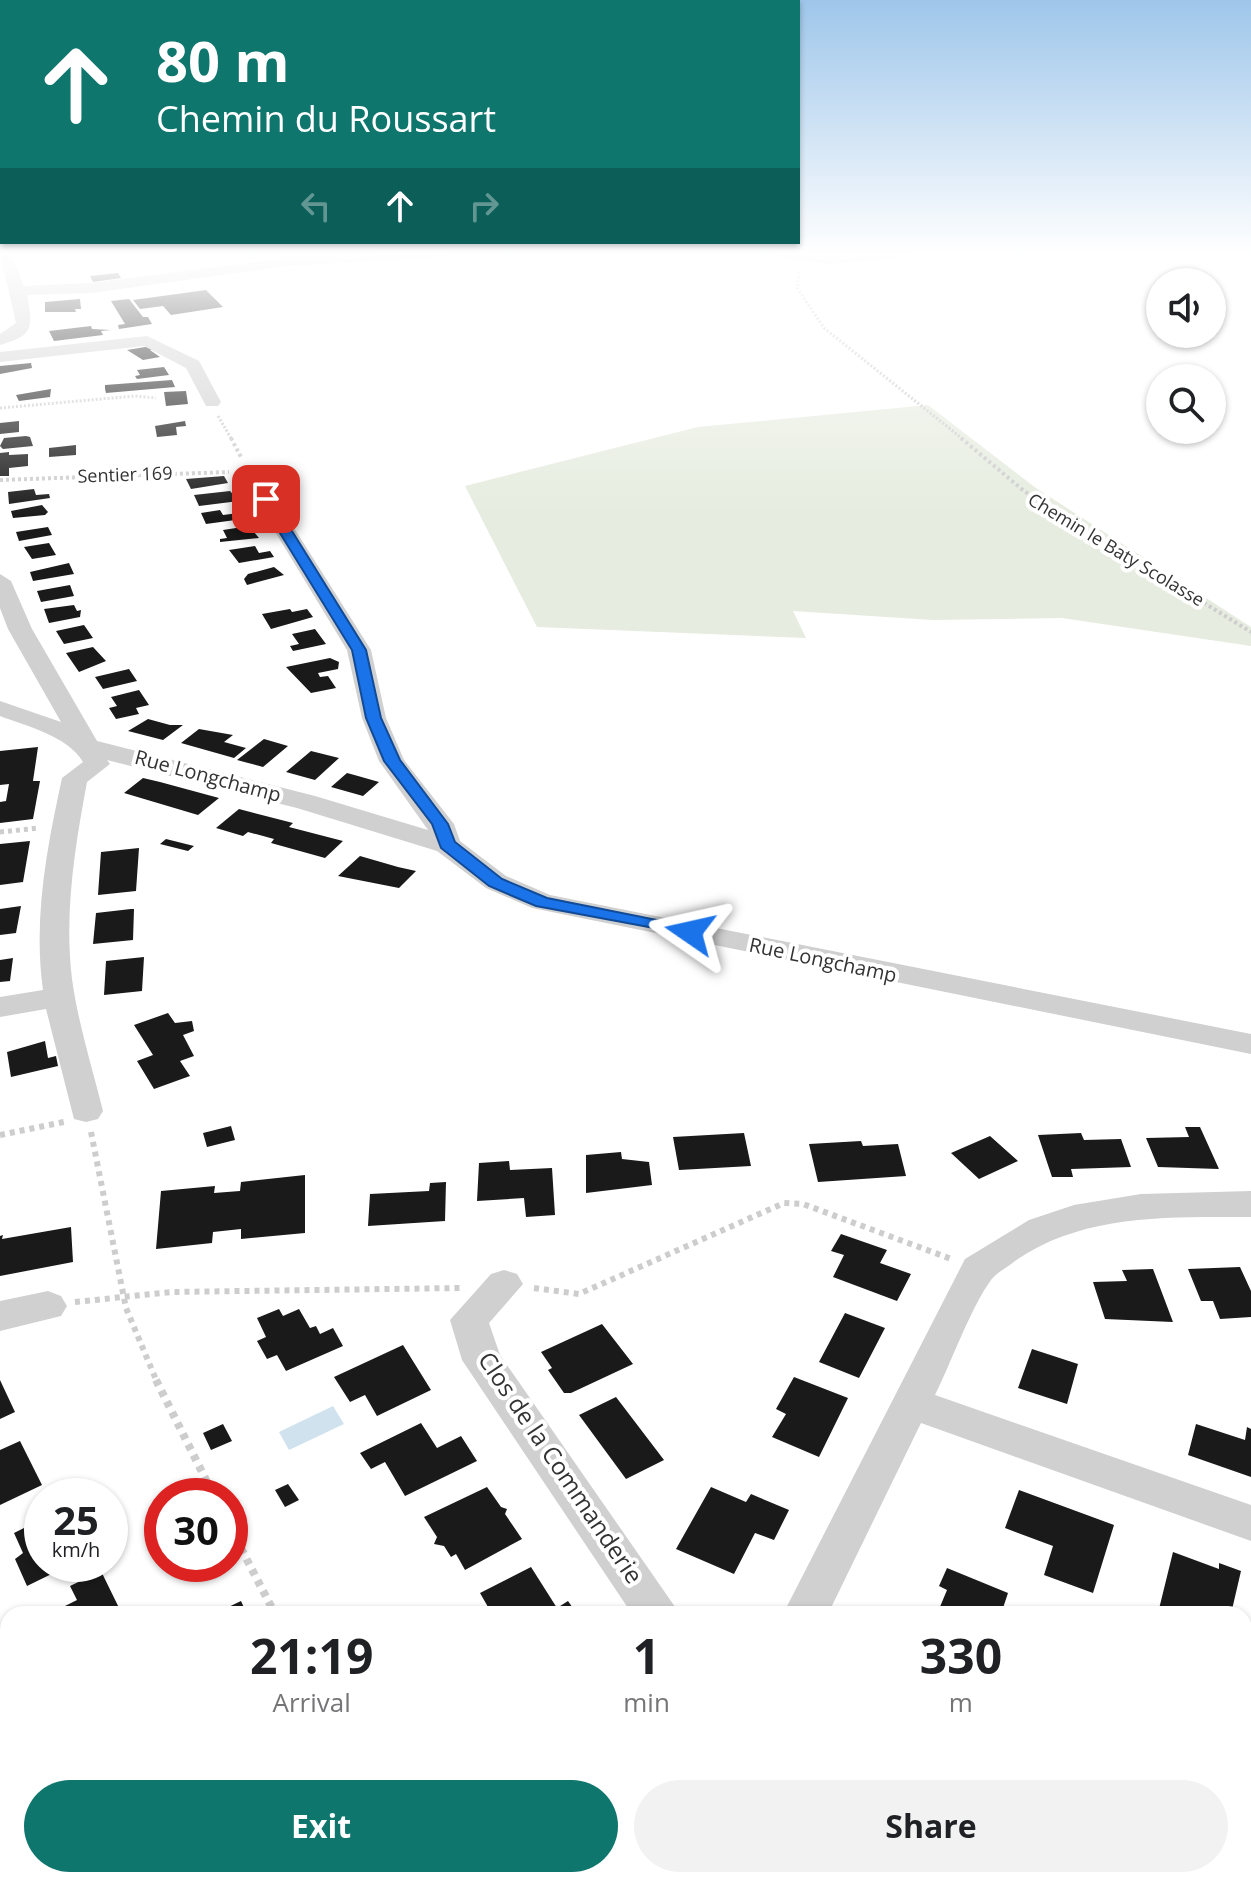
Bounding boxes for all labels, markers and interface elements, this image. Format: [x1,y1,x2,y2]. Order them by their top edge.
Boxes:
text: 80 m [156,22,290,98]
icon: ahead [24,32,128,136]
text: Chemin du Roussart [156,94,496,143]
icon: left [294,184,338,228]
icon: ahead [378,184,422,228]
icon: right [462,184,506,228]
map controls [1146,268,1226,444]
button: sound [1146,268,1226,348]
button: search [1146,364,1226,444]
street label: Sentier 169 [77,460,173,488]
pin [232,465,300,533]
icon: arrive [244,477,288,521]
street label: Chemin le Baty Scolasse [1024,487,1209,611]
street label: Rue Longchamp [132,743,284,808]
position arrow [648,890,732,974]
street label: Rue Longchamp [747,931,899,988]
street label: Clos de la Commanderie [471,1345,651,1589]
speed limit sign: 30 [144,1478,248,1582]
text: 25 [53,1492,99,1547]
text: km/h [52,1536,100,1563]
text: 21:19 [250,1623,373,1688]
text: 1 [633,1623,660,1688]
text: 330 [920,1623,1002,1688]
text: Arrival [272,1684,351,1720]
text: min [623,1684,670,1720]
text: m [949,1684,973,1720]
button: Exit [24,1780,618,1872]
button: Share [634,1780,1228,1872]

